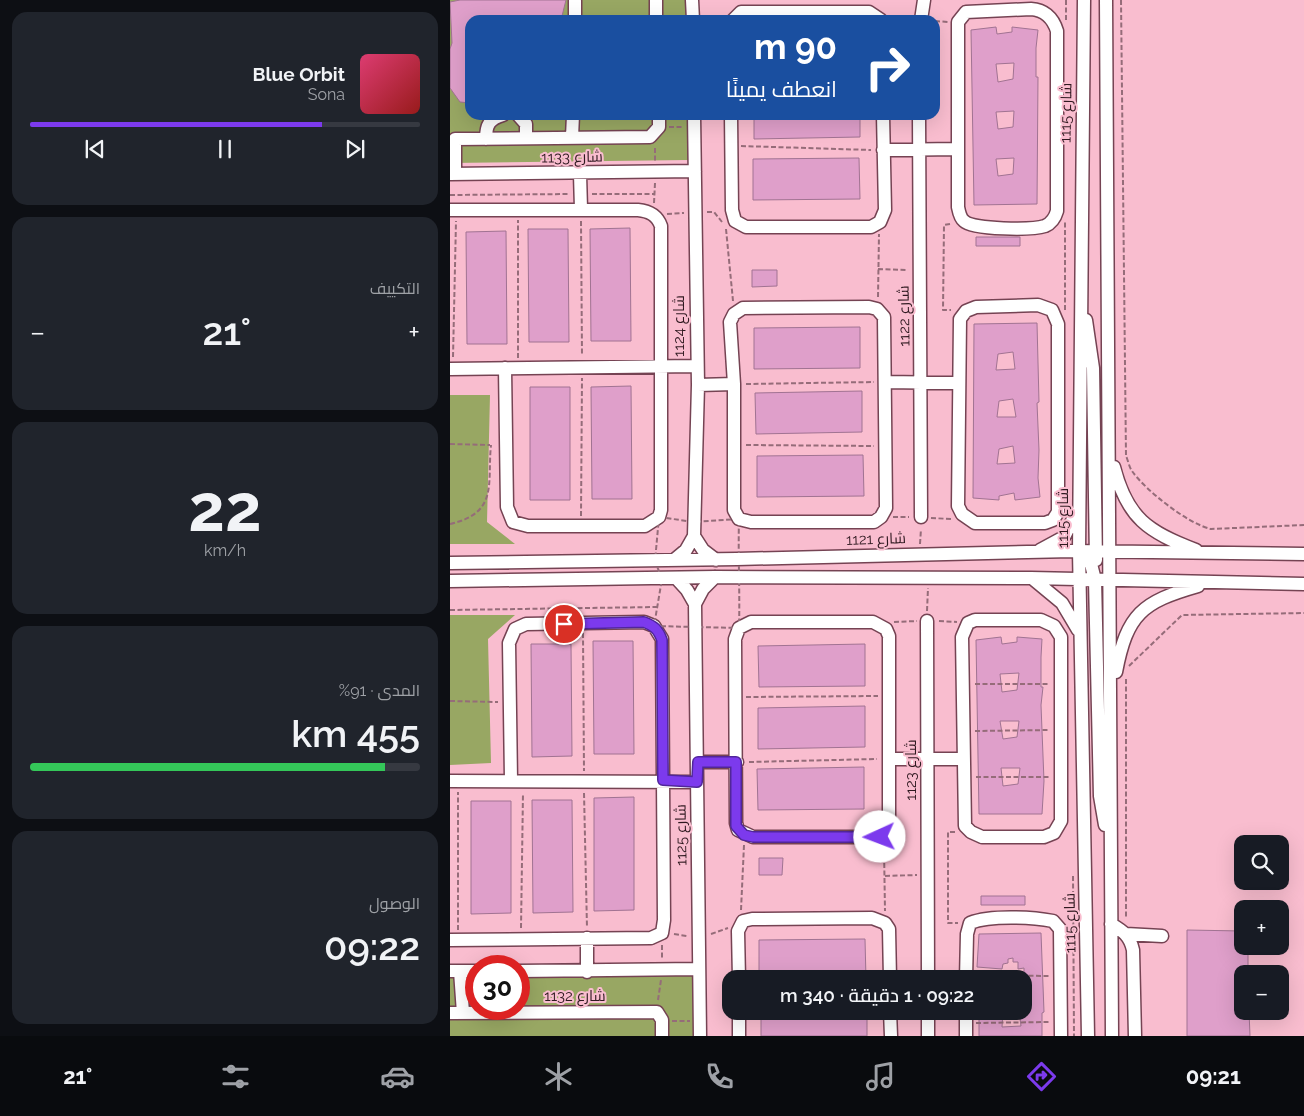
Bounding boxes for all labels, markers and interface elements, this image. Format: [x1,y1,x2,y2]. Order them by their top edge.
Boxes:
text: 90 m [754,26,837,67]
icon: right [855,35,920,100]
text: Blue Orbit [253,63,345,85]
text: انعطف يمينًا [726,76,837,102]
street label: شارع 1115 [1056,83,1078,143]
text: Sona [308,85,345,104]
icon: previous [81,135,109,163]
icon: pause [211,135,239,163]
icon: next [341,135,369,163]
street label: شارع 1133 [541,147,603,169]
text: التكييف [370,279,420,298]
street label: شارع 1122 [894,285,916,347]
street label: شارع 1124 [670,295,690,357]
text: 21° [202,309,251,354]
text: − [30,316,45,349]
text: + [408,316,420,349]
text: 22 [188,470,262,546]
street label: شارع 1115 [1054,488,1074,548]
street label: شارع 1121 [846,529,906,551]
text: km/h [204,541,246,560]
pin [543,603,585,645]
icon: arrive [550,610,578,638]
text: المدى · 91% [339,681,420,700]
text: 455 km [291,711,420,756]
street label: شارع 1123 [902,739,922,801]
street label: شارع 1125 [671,804,693,866]
position arrow [853,810,905,862]
map controls [1234,835,1289,1020]
button: search [1234,835,1289,890]
street label: شارع 1115 [1060,893,1082,953]
text: الوصول [369,894,420,913]
button: + [1234,900,1289,955]
text: 09:22 [324,924,420,969]
speed limit sign: 30 [465,955,530,1020]
button: − [1234,965,1289,1020]
text: 09:22 · 1 دقيقة · 340 m [780,984,974,1006]
street label: شارع 1132 [544,987,606,1007]
icon: filters [218,1059,253,1094]
icon: car [380,1059,415,1094]
icon: climate [541,1059,576,1094]
icon: phone [702,1059,737,1094]
icon: music [863,1059,898,1094]
icon: directions [1024,1059,1059,1094]
text: 21° [63,1063,92,1089]
text: 09:21 [1186,1063,1241,1089]

